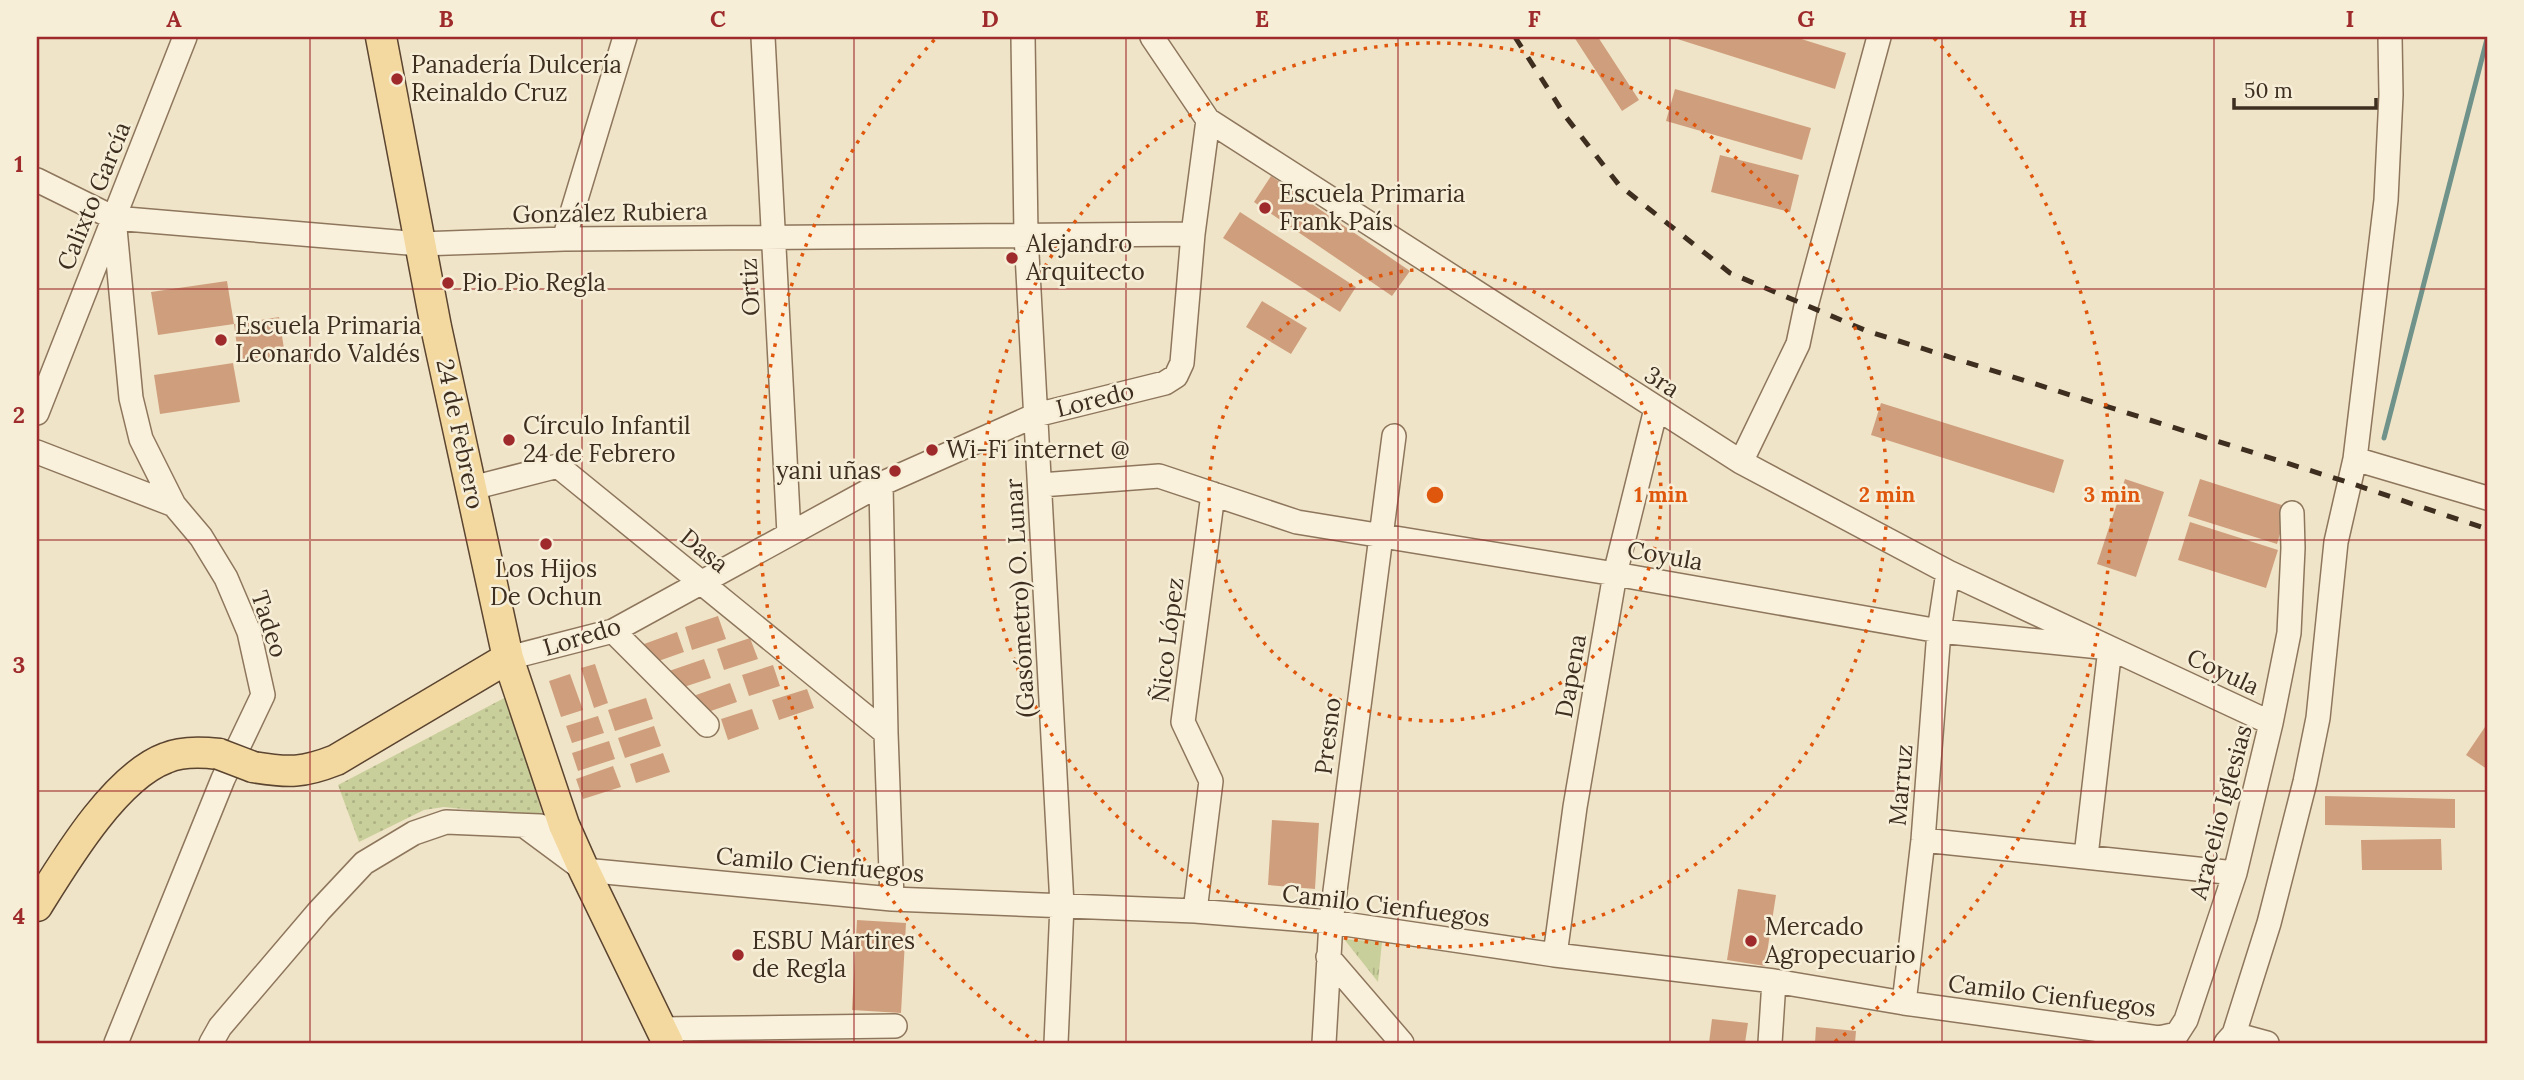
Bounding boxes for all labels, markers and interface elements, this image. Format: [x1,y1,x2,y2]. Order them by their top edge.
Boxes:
text: A [166,4,182,33]
text: B [438,4,454,33]
text: C [710,4,726,33]
text: D [981,4,999,33]
text: E [1255,4,1269,33]
text: F [1527,4,1541,33]
text: G [1797,4,1815,33]
text: H [2069,4,2087,33]
text: I [2346,4,2354,33]
place label: Panadería Dulcería Reinaldo Cruz [411,49,622,108]
scale bar [2234,66,2375,110]
marker: Panadería Dulcería Reinaldo Cruz [389,71,405,87]
text: 50 m [2244,77,2293,104]
street label: Calixto García [50,117,137,275]
text: 1 [14,149,24,178]
place label: Escuela Primaria Frank País [1279,178,1465,237]
street label: González Rubiera [512,195,708,230]
marker: Escuela Primaria Frank País [1257,200,1273,216]
place label: Alejandro Arquitecto [1025,228,1145,287]
marker: Alejandro Arquitecto [1004,250,1020,266]
street label: Ortiz [733,257,766,317]
place label: Pio Pio Regla [462,267,606,298]
marker: Pio Pio Regla [440,275,456,291]
place label: Escuela Primaria Leonardo Valdés [235,310,421,369]
marker: Escuela Primaria Leonardo Valdés [213,332,229,348]
street label: 24 de Febrero [429,356,492,512]
street label: 3ra [1639,359,1686,404]
street label: Loredo [1053,375,1137,424]
text: 2 [13,400,25,429]
place label: Círculo Infantil 24 de Febrero [523,410,691,469]
marker: Círculo Infantil 24 de Febrero [501,432,517,448]
place label: Wi-Fi internet @ [946,434,1130,465]
marker: Wi-Fi internet @ [924,442,940,458]
place label: yani uñas [776,455,881,486]
marker: yani uñas [887,463,903,479]
street label: (Gasómetro) O. Lunar [998,477,1041,718]
text: 1 min [1634,481,1688,508]
text: 2 min [1859,481,1915,508]
text: 3 min [2084,481,2140,508]
centre of rings [1423,483,1447,507]
street label: Dasa [674,522,735,580]
street label: Coyula [1625,534,1705,577]
marker: Los Hijos De Ochun [538,536,554,552]
place label: Los Hijos De Ochun [490,553,602,612]
street label: Ñico López [1144,576,1191,704]
street label: Tadeo [244,587,295,661]
street label: Loredo [539,610,624,663]
street label: Dapena [1548,632,1593,720]
street label: Coyula [2182,641,2264,702]
text: 3 [13,650,25,679]
street label: Presno [1307,696,1348,776]
street label: Aracelio Iglesias [2182,721,2259,903]
street label: Marruz [1881,743,1920,827]
street label: Camilo Cienfuegos [715,840,926,889]
street label: Camilo Cienfuegos [1280,877,1492,934]
text: 4 [13,901,25,930]
place label: Mercado Agropecuario [1764,911,1915,970]
place label: ESBU Mártires de Regla [752,925,915,984]
marker: Mercado Agropecuario [1743,933,1759,949]
marker: ESBU Mártires de Regla [730,947,746,963]
street label: Camilo Cienfuegos [1946,967,2158,1024]

